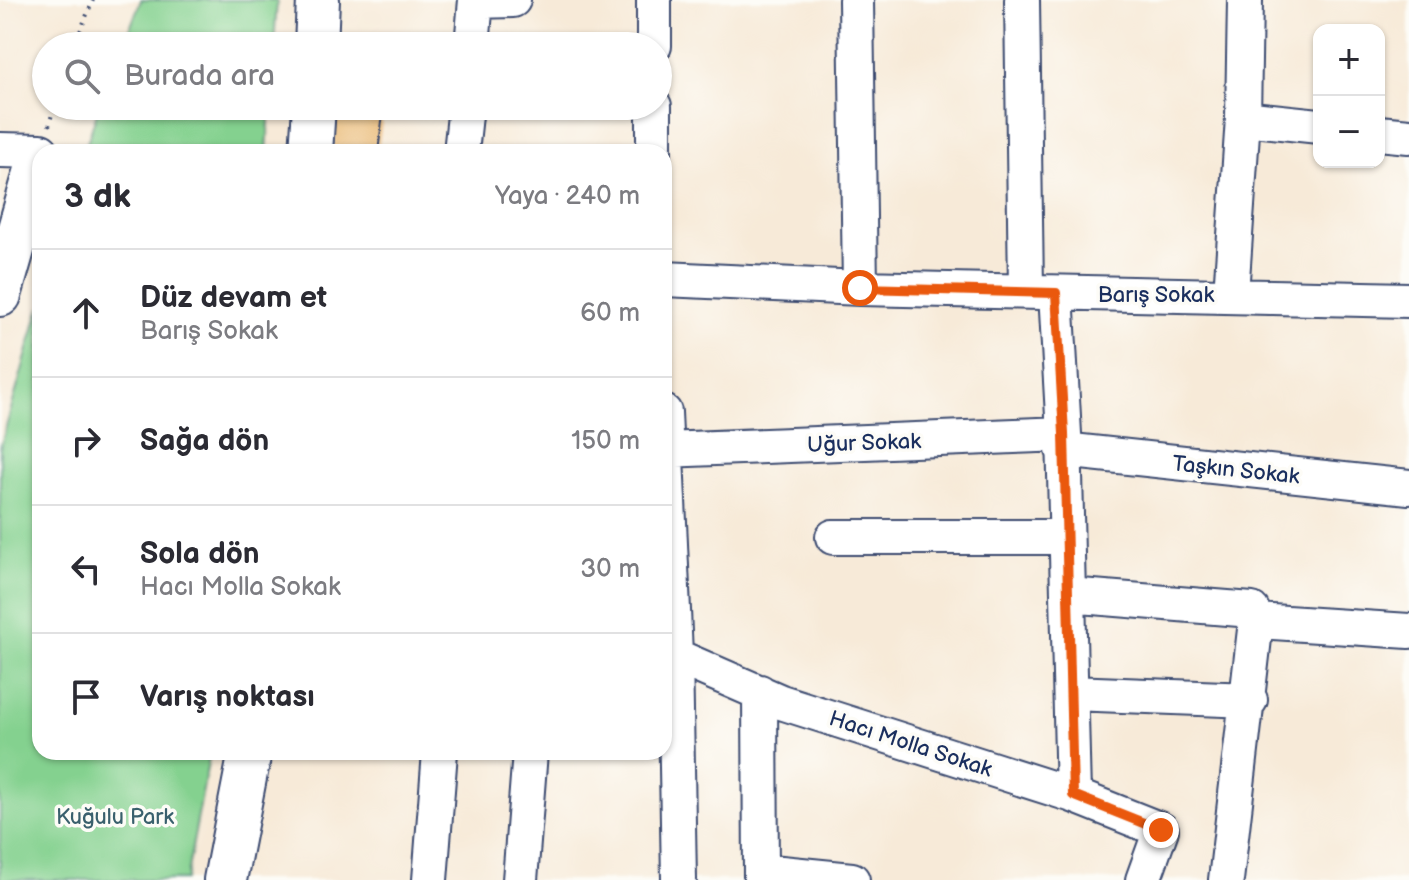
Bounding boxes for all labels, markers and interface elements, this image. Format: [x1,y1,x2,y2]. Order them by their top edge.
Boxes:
map controls [1313,24,1385,168]
button: + [1313,24,1385,96]
search box [32,32,672,120]
icon: search [60,54,104,98]
text: Burada ara [124,58,275,94]
button: − [1313,96,1385,168]
text: 3 dk [64,176,131,217]
text: Yaya · 240 m [495,181,640,212]
route start [842,270,878,306]
text: Düz devam et [140,280,327,316]
street label: Barış Sokak [1098,282,1214,309]
icon: ahead [64,291,108,335]
text: 60 m [580,298,640,329]
text: Barış Sokak [140,316,278,347]
icon: right [64,419,108,463]
text: Sağa dön [140,423,269,459]
text: 150 m [571,426,640,457]
street label: Uğur Sokak [807,428,922,459]
street label: Taşkın Sokak [1171,450,1301,491]
text: Sola dön [140,536,260,572]
icon: left [64,547,108,591]
text: 30 m [580,554,640,585]
text: Hacı Molla Sokak [140,572,341,603]
icon: arrive [64,675,108,719]
text: Varış noktası [140,679,315,715]
street label: Hacı Molla Sokak [826,705,996,784]
park label: Kuğulu Park [56,804,174,831]
route end [1143,812,1179,848]

